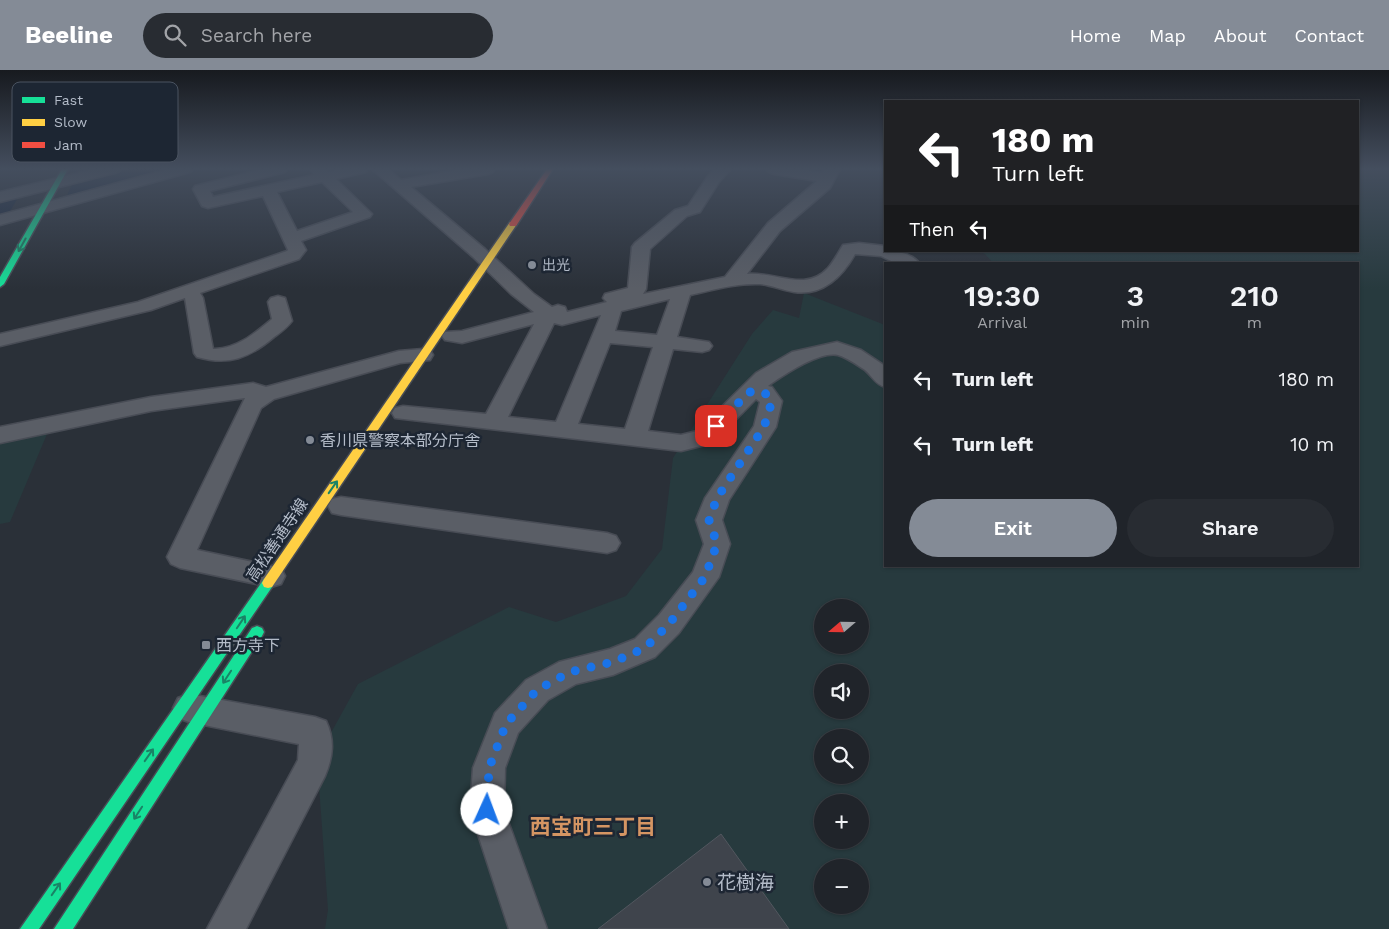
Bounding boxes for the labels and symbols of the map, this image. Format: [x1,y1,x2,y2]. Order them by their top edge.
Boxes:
legend [12,82,178,162]
text: Fast [54,92,83,108]
text: Slow [54,114,87,130]
text: Jam [54,137,83,153]
one-way arrow [17,237,27,252]
place label: 出光 [542,257,570,273]
marker: 出光 [526,259,538,271]
pin [695,405,737,447]
place label: 香川県警察本部分庁舎 [320,431,480,450]
marker: 香川県警察本部分庁舎 [304,434,316,446]
one-way arrow [328,480,338,494]
street label: 高松善通寺線 [242,495,312,585]
north arrow [814,599,869,654]
one-way arrow [236,615,246,629]
place label: 西方寺下 [216,636,280,655]
marker: 西方寺下 [200,639,212,651]
one-way arrow [222,670,232,684]
one-way arrow [144,748,154,762]
position arrow [460,783,512,835]
one-way arrow [133,806,143,820]
district label: 西宝町三丁目 [530,814,656,839]
place label: 花樹海 [717,871,774,894]
marker: 花樹海 [701,876,713,888]
one-way arrow [51,882,61,896]

